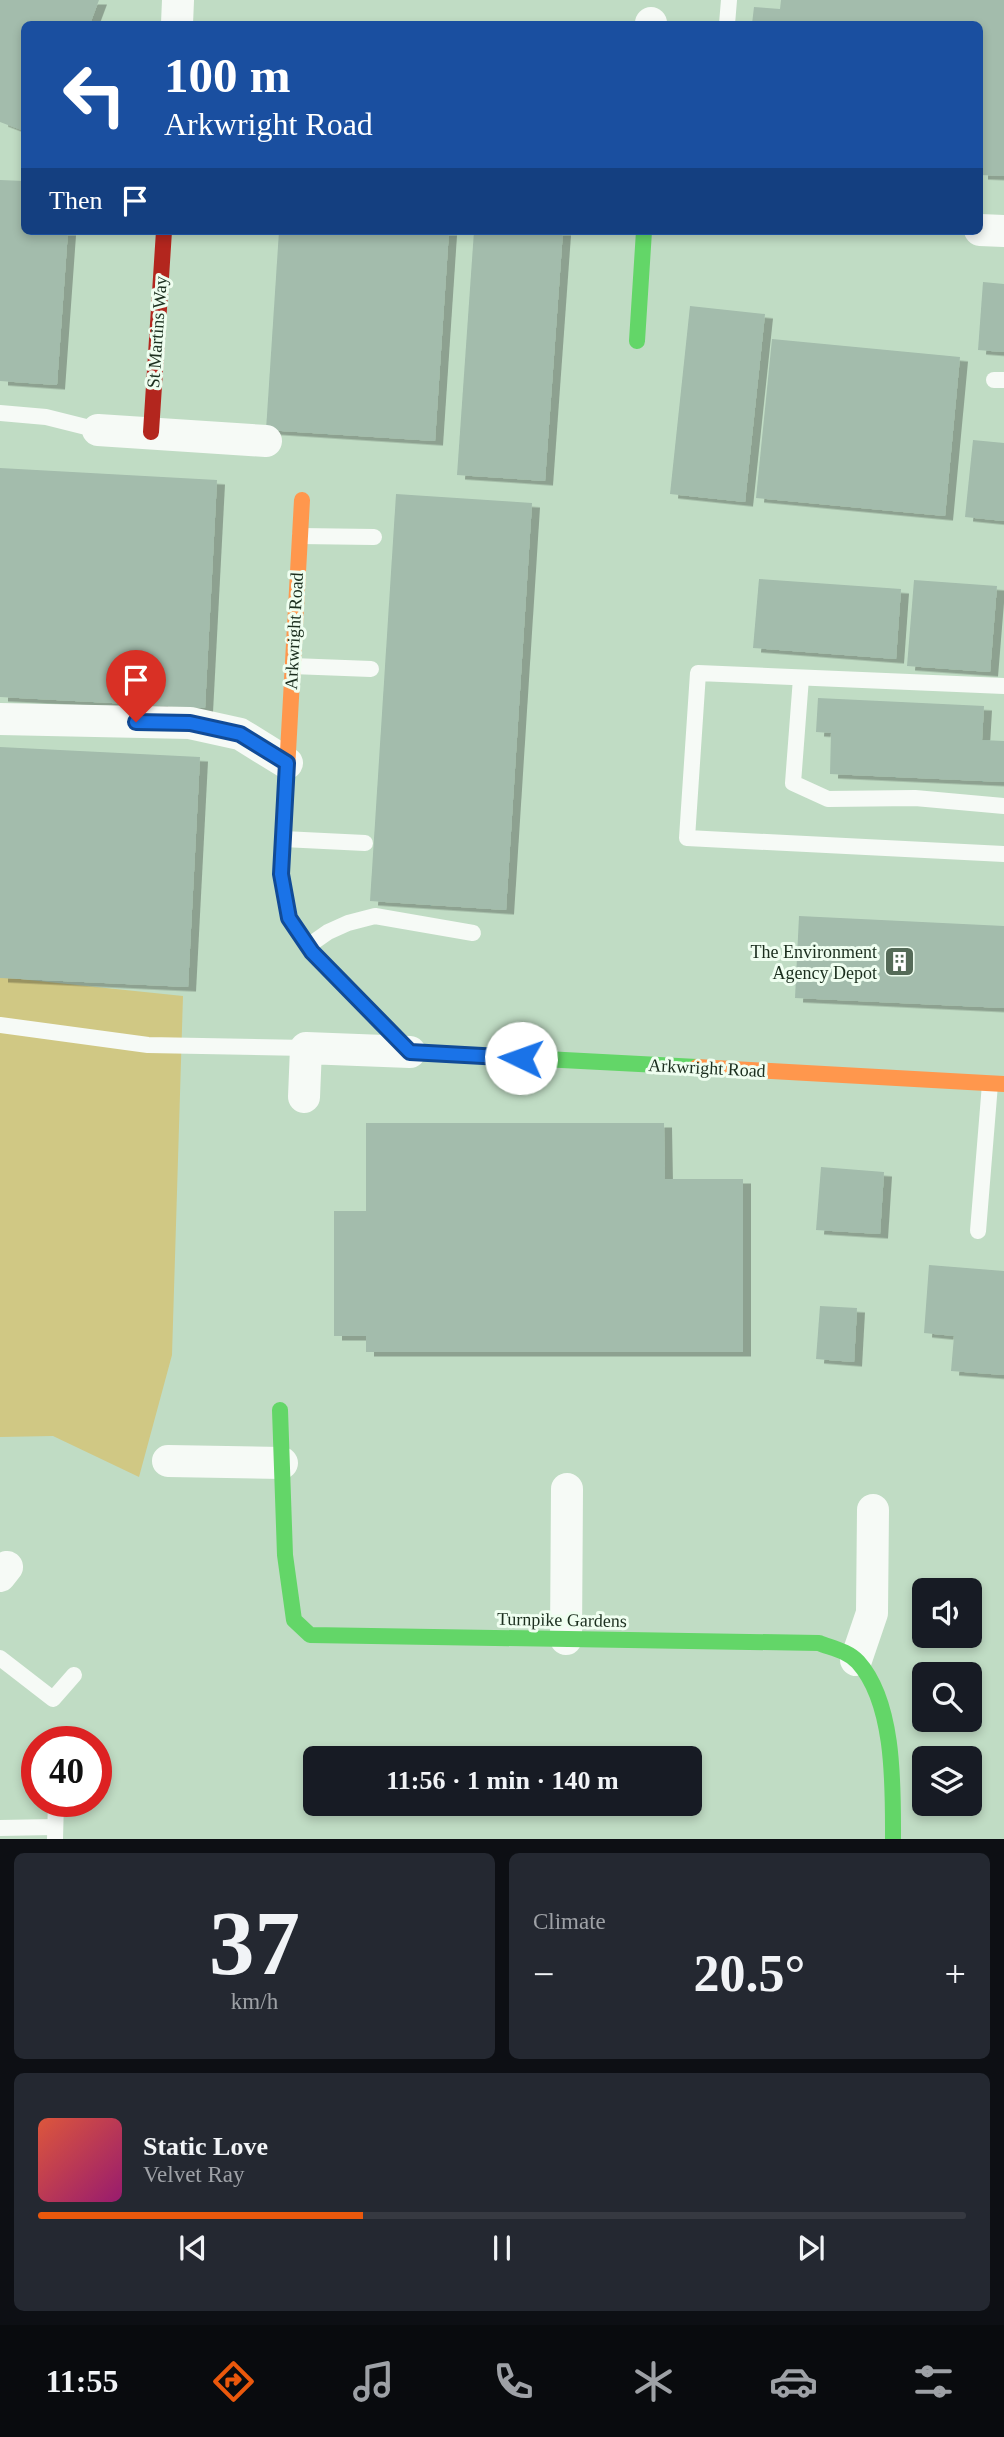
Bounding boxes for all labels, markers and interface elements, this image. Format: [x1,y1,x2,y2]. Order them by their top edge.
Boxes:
text: 100 m [164,48,291,103]
icon: left [49,49,140,140]
text: Arkwright Road [164,106,373,142]
icon: arrive [116,182,154,220]
text: Then [49,186,102,215]
street label: St Martins Way [143,275,171,389]
street label: Arkwright Road [281,572,307,690]
pin [106,650,166,722]
icon: arrive [117,661,155,699]
place label: The Environment Agency Depot [751,942,877,983]
building icon: The Environment Agency Depot [883,945,917,979]
position arrow [484,1021,558,1095]
street label: Arkwright Road [648,1055,766,1081]
map controls [912,1578,982,1816]
button: sound [912,1578,982,1648]
street label: Turnpike Gardens [497,1609,627,1631]
button: search [912,1662,982,1732]
speed limit sign: 40 [21,1726,112,1817]
button: layers [912,1746,982,1816]
text: 11:56 · 1 min · 140 m [386,1766,619,1795]
text: 37 [209,1893,300,1994]
text: Climate [533,1909,606,1934]
text: 20.5° [694,1945,805,2002]
text: − [533,1953,554,1995]
text: + [945,1953,966,1995]
text: km/h [231,1989,278,2014]
text: Static Love [143,2132,268,2161]
text: Velvet Ray [143,2162,245,2187]
icon: previous [174,2229,212,2267]
icon: pause [483,2229,521,2267]
icon: next [792,2229,830,2267]
icon: directions [209,2357,258,2406]
icon: music [349,2357,398,2406]
icon: phone [489,2357,538,2406]
icon: climate [629,2357,678,2406]
icon: car [769,2357,818,2406]
icon: filters [909,2357,958,2406]
text: 11:55 [46,2363,118,2399]

